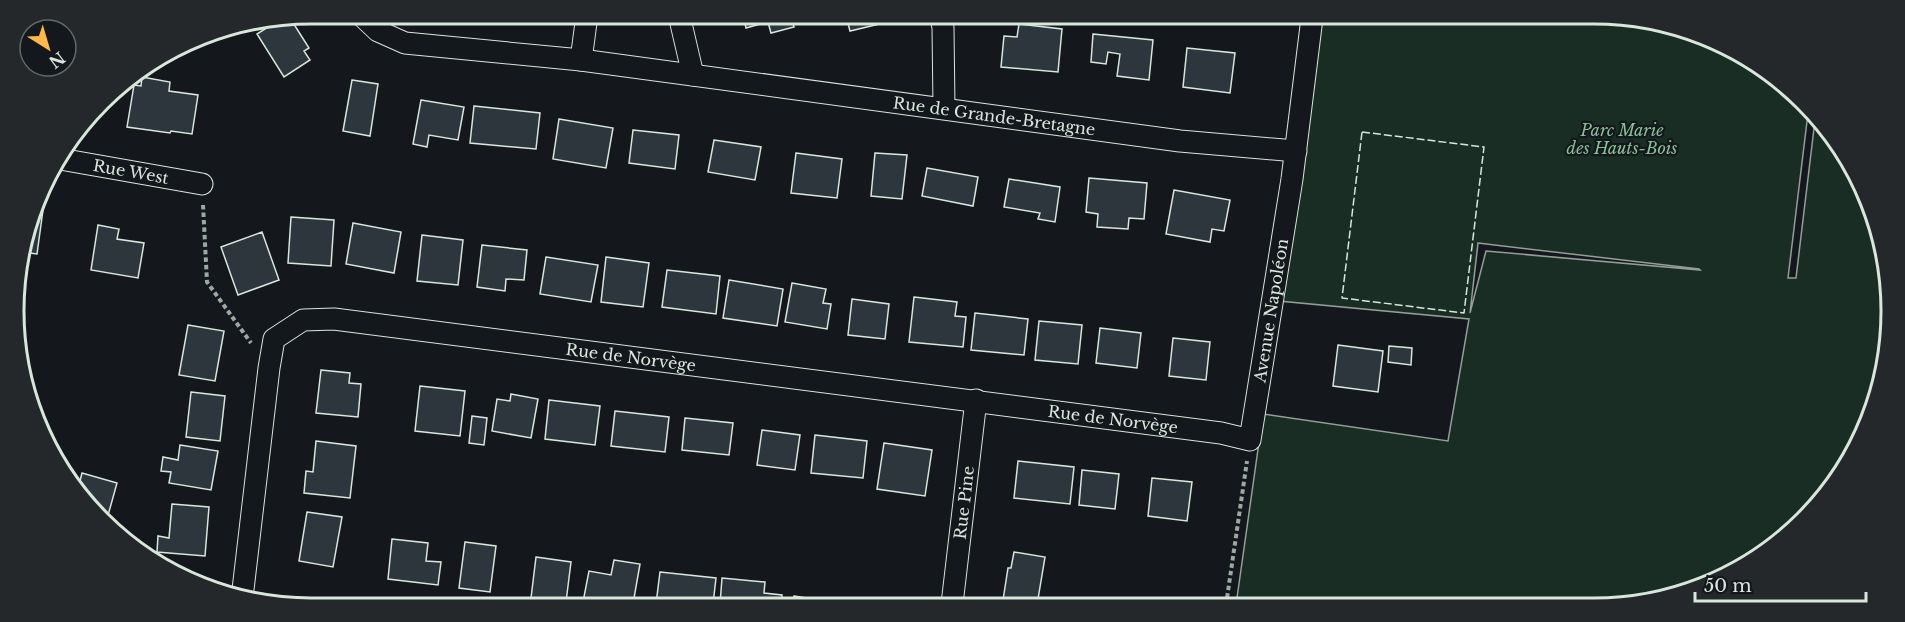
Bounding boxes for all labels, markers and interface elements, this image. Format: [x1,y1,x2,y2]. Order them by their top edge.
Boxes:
north arrow [18,18,78,78]
text: N [45,47,69,72]
street label: Rue de Grande-Bretagne [892,92,1097,139]
park label: Parc Marie des Hauts-Bois [1567,120,1677,158]
street label: Rue West [91,155,170,188]
street label: Avenue Napoléon [1249,237,1292,385]
street label: Rue de Norvège [565,339,697,375]
street label: Rue de Norvège [1047,401,1179,437]
street label: Rue Pine [950,465,978,541]
scale bar [1695,565,1866,603]
text: 50 m [1704,575,1752,597]

